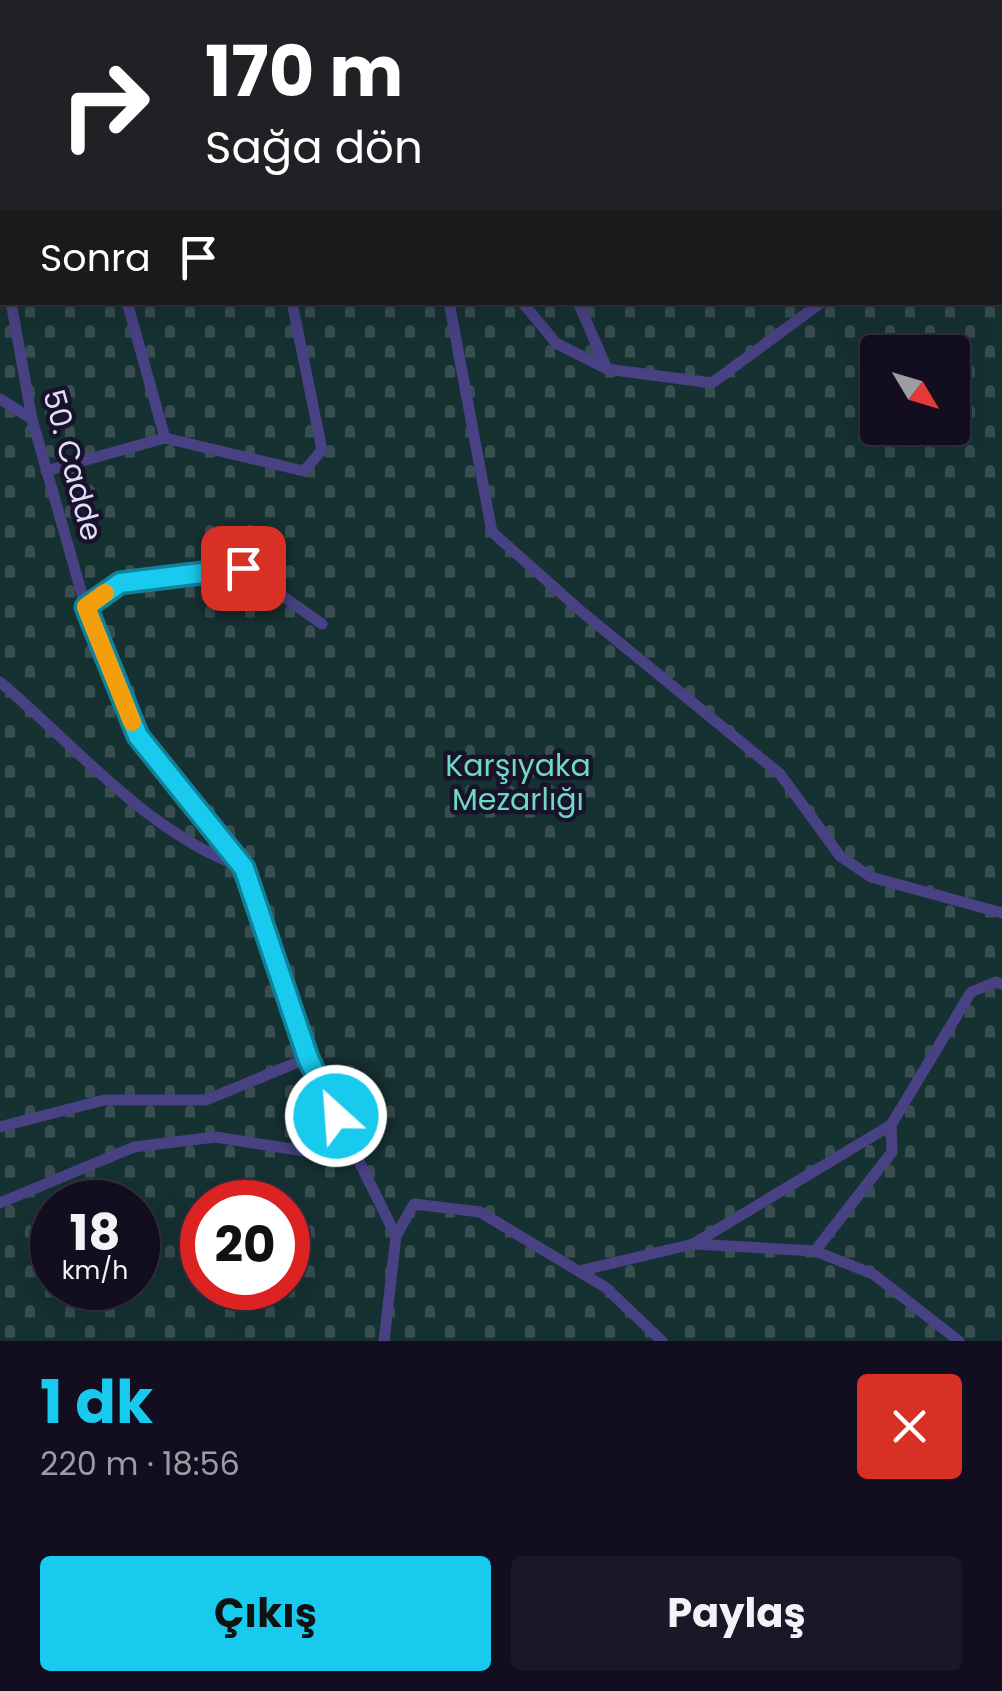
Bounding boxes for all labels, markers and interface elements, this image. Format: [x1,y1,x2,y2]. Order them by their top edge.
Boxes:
text: 170 m [205,22,403,121]
icon: right [40,40,170,170]
text: Sağa dön [205,116,423,179]
icon: arrive [171,230,226,285]
text: Sonra [40,231,151,284]
north arrow [860,335,970,445]
map controls [860,335,970,445]
street label: 50. Cadde [32,385,114,545]
pin [201,526,286,611]
icon: arrive [216,541,271,596]
park label: Karşıyaka Mezarlığı [445,744,591,821]
position arrow [284,1064,388,1168]
speed limit sign: 20 [180,1180,310,1310]
text: 18 [69,1197,121,1268]
text: km/h [62,1253,128,1288]
text: 1 dk [40,1360,153,1444]
button: close [857,1374,962,1479]
text: 220 m · 18:56 [40,1441,240,1486]
button: Çıkış [40,1556,491,1671]
button: Paylaş [511,1556,962,1671]

